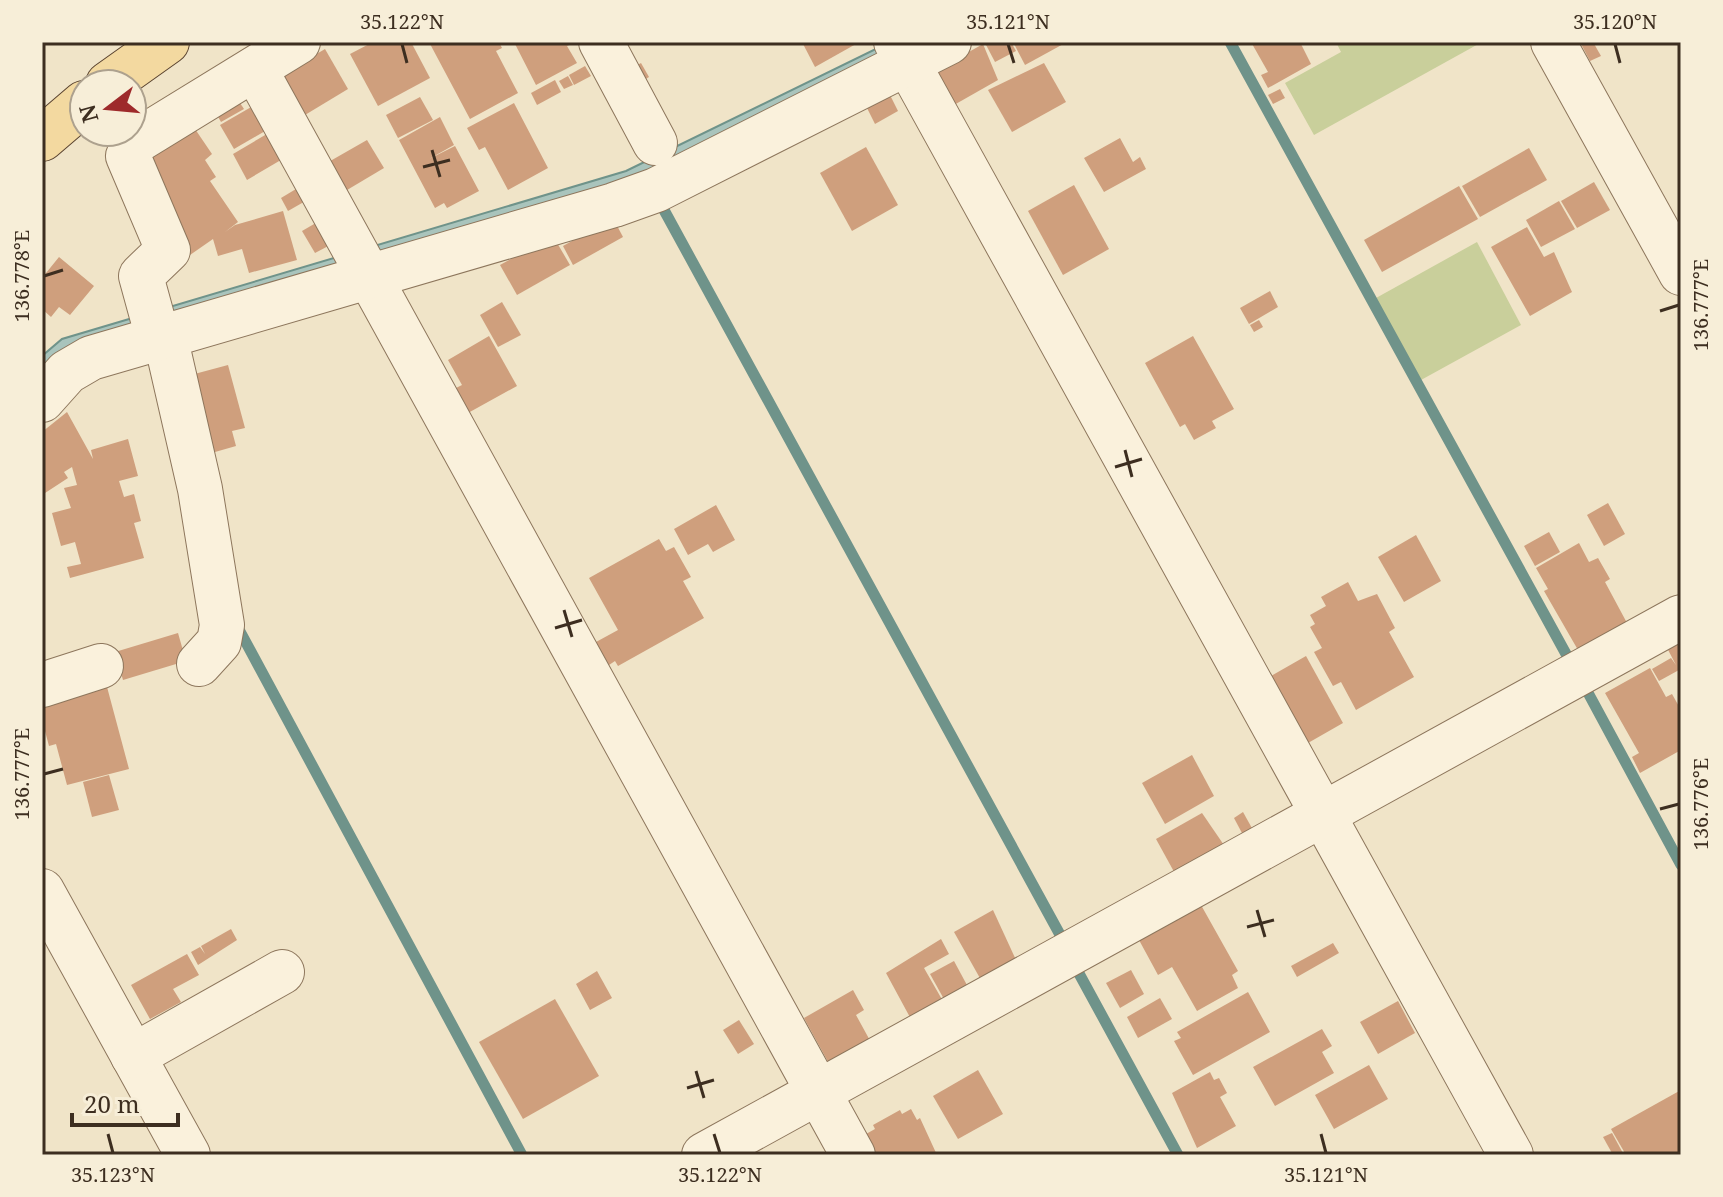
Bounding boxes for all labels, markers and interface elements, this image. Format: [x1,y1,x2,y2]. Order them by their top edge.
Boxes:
text: 35.122°N [360,8,444,35]
text: 35.121°N [966,8,1050,35]
text: 35.120°N [1573,8,1657,35]
north arrow [68,68,148,148]
text: N [71,101,105,126]
text: 136.778°E [8,230,35,322]
text: 136.777°E [1687,259,1714,351]
text: 136.777°E [8,728,35,820]
text: 136.776°E [1687,758,1714,850]
scale bar [72,1077,178,1127]
text: 20 m [84,1087,140,1120]
text: 35.123°N [71,1161,155,1188]
text: 35.122°N [678,1161,762,1188]
text: 35.121°N [1284,1161,1368,1188]

